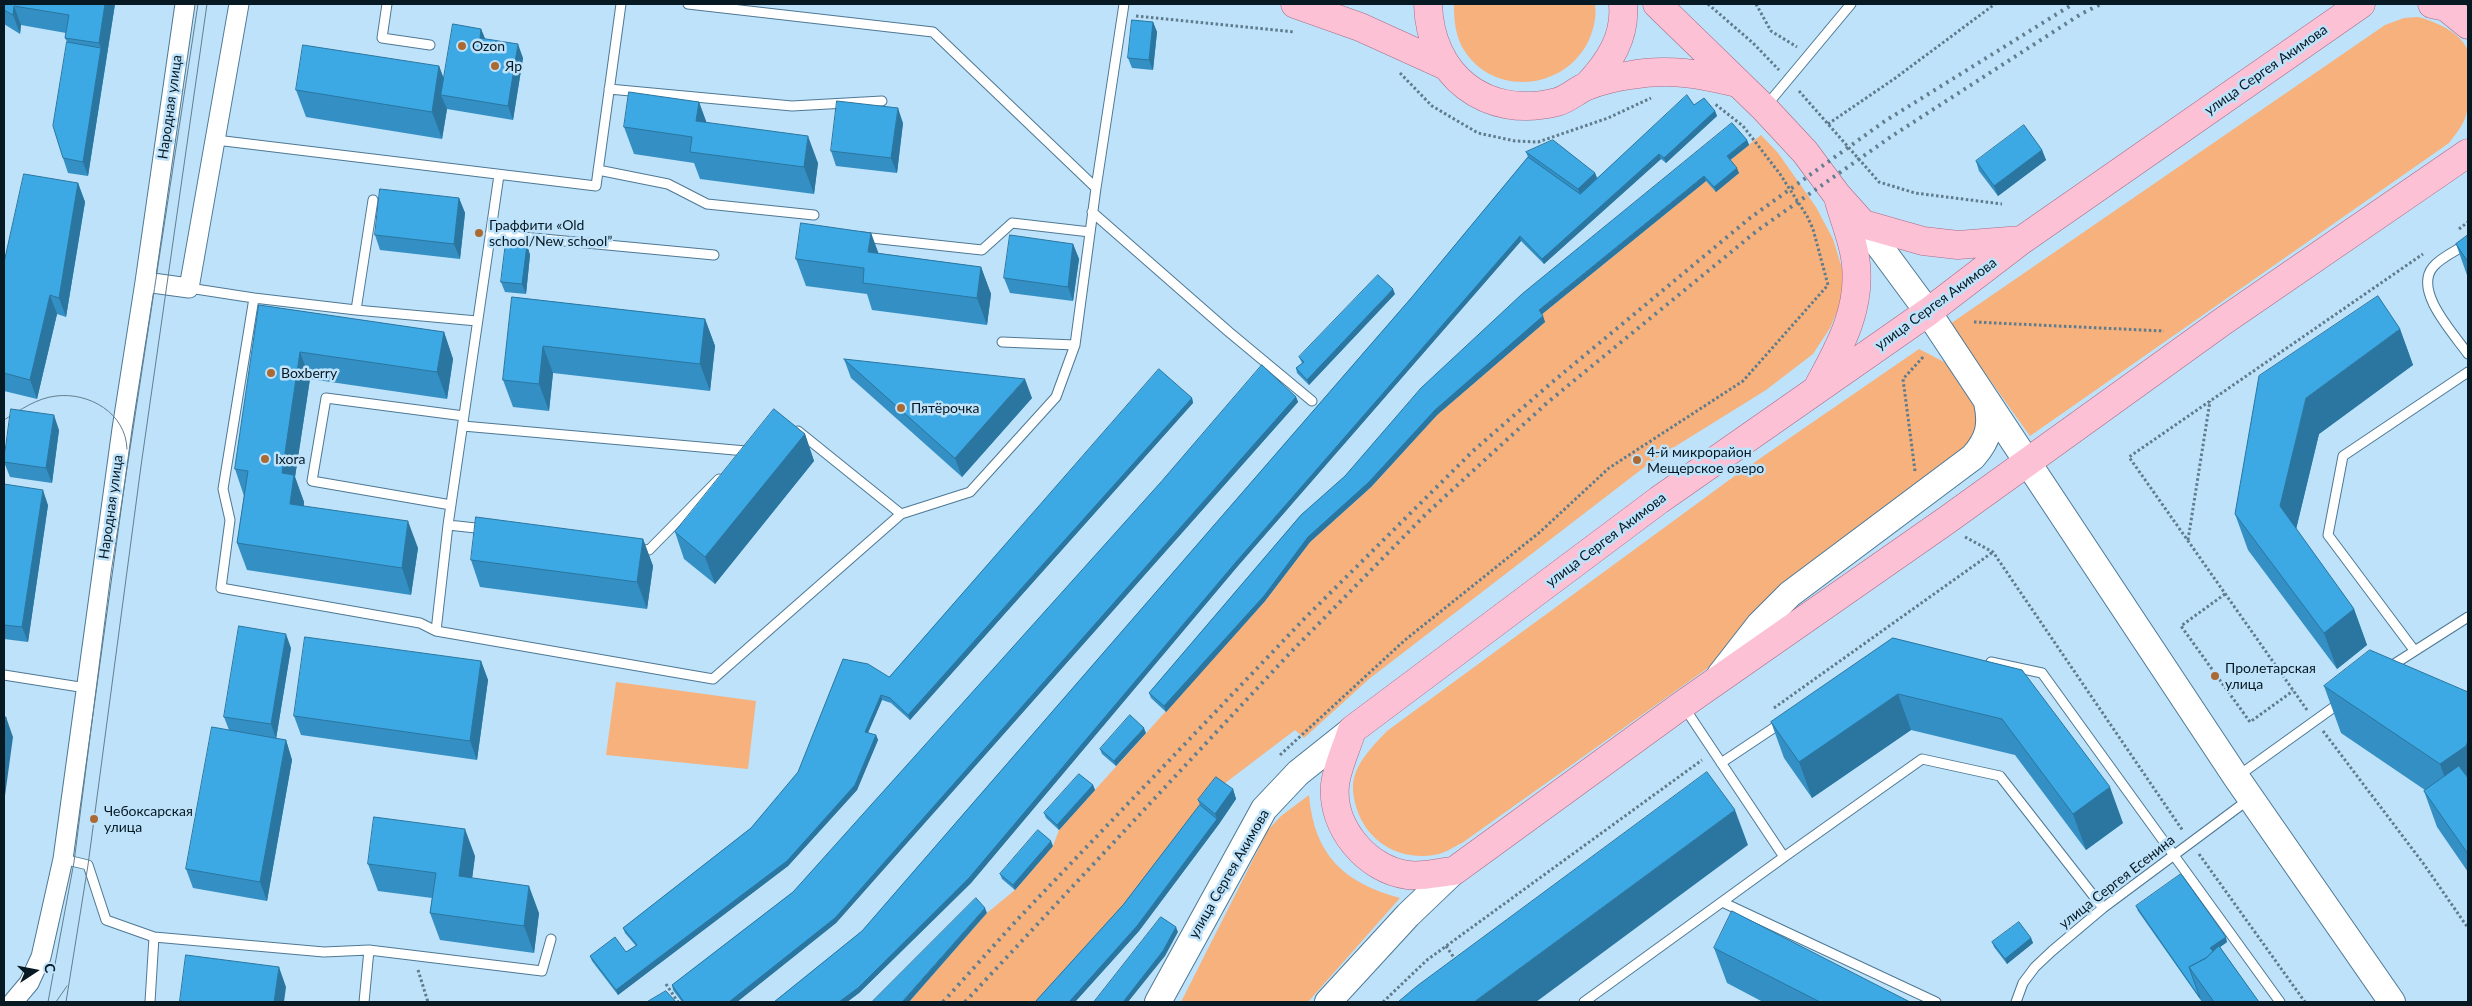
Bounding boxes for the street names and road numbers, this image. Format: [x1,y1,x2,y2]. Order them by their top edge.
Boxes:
street label: улица Сергея Акимова [2201,21,2331,119]
street label: Народная улица [154,54,186,160]
street label: улица Сергея Акимова [1872,254,2000,354]
street label: Народная улица [95,454,127,560]
street label: улица Сергея Акимова [1543,489,1669,591]
street label: улица Сергея Акимова [1185,807,1273,941]
street label: улица Сергея Есенина [2056,832,2178,932]

